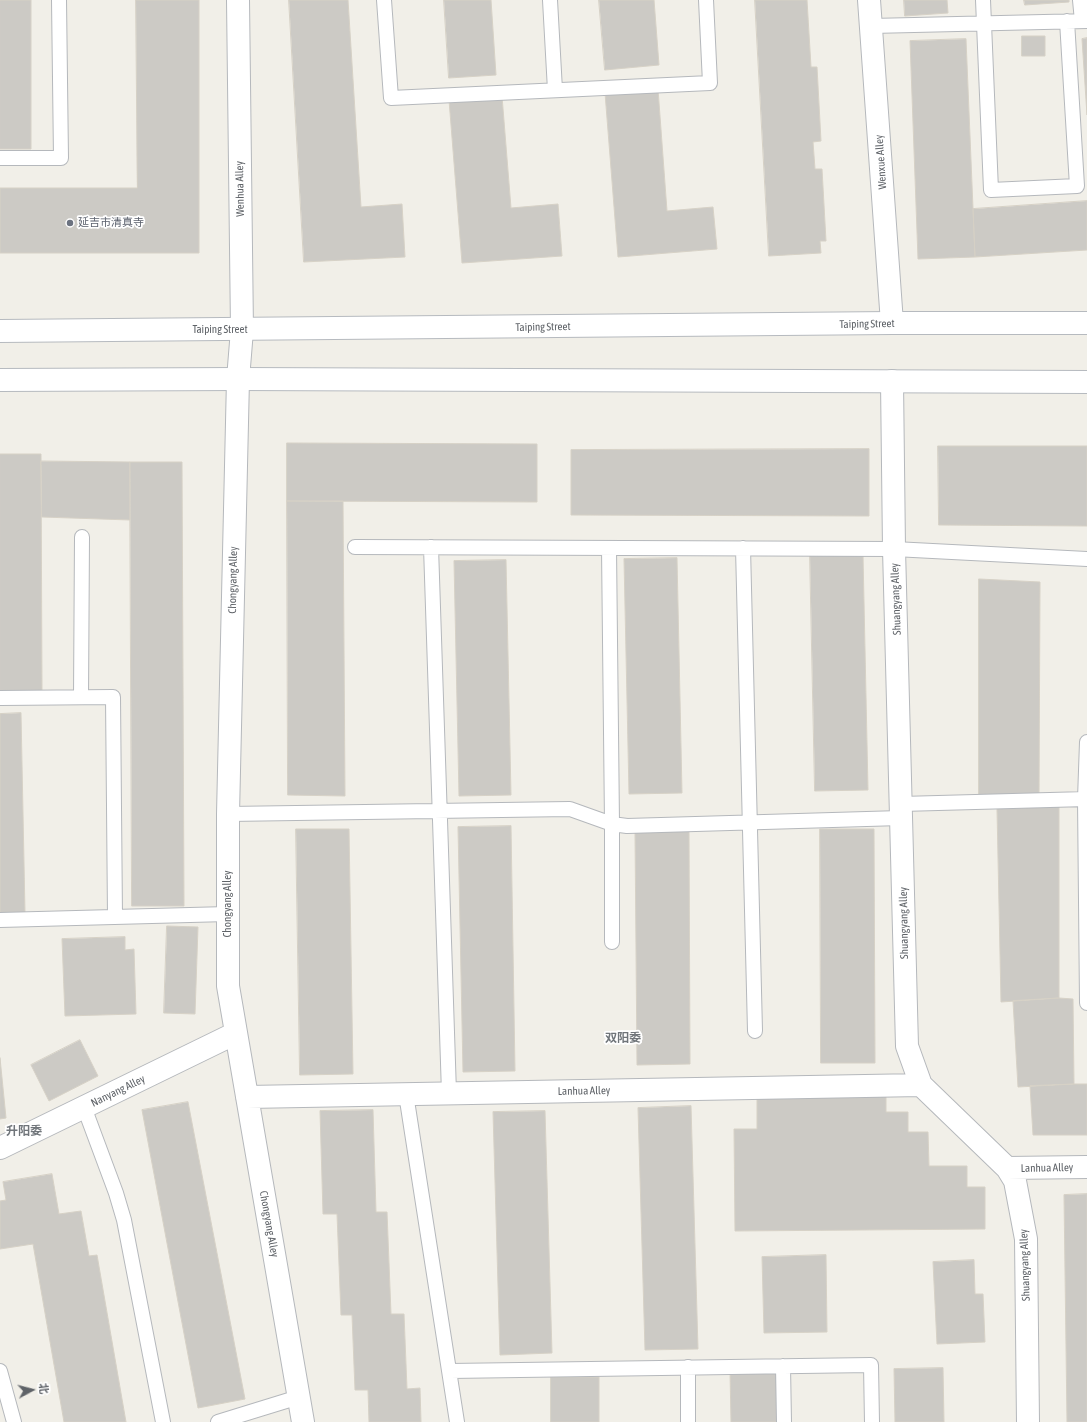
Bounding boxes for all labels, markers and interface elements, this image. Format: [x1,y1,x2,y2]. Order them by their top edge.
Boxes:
street label: Wenxue Alley [873,134,889,190]
street label: Wenhua Alley [233,161,247,217]
place label: 延吉市清真寺 [78,216,144,230]
marker: 延吉市清真寺 [65,218,75,228]
street label: Taiping Street [839,317,895,331]
street label: Taiping Street [515,320,571,334]
street label: Taiping Street [192,323,248,337]
street label: Chongyang Alley [226,546,240,614]
street label: Shuangyang Alley [888,563,904,635]
street label: Chongyang Alley [221,870,235,938]
street label: Shuangyang Alley [897,887,911,959]
district label: 双阳委 [605,1031,641,1045]
street label: Nanyang Alley [89,1072,147,1110]
street label: Lanhua Alley [558,1084,610,1098]
district label: 升阳委 [6,1124,42,1138]
street label: Lanhua Alley [1021,1161,1073,1175]
street label: Chongyang Alley [257,1190,281,1258]
street label: Shuangyang Alley [1017,1229,1033,1301]
north arrow [12,1370,52,1410]
text: 北 [37,1382,51,1395]

